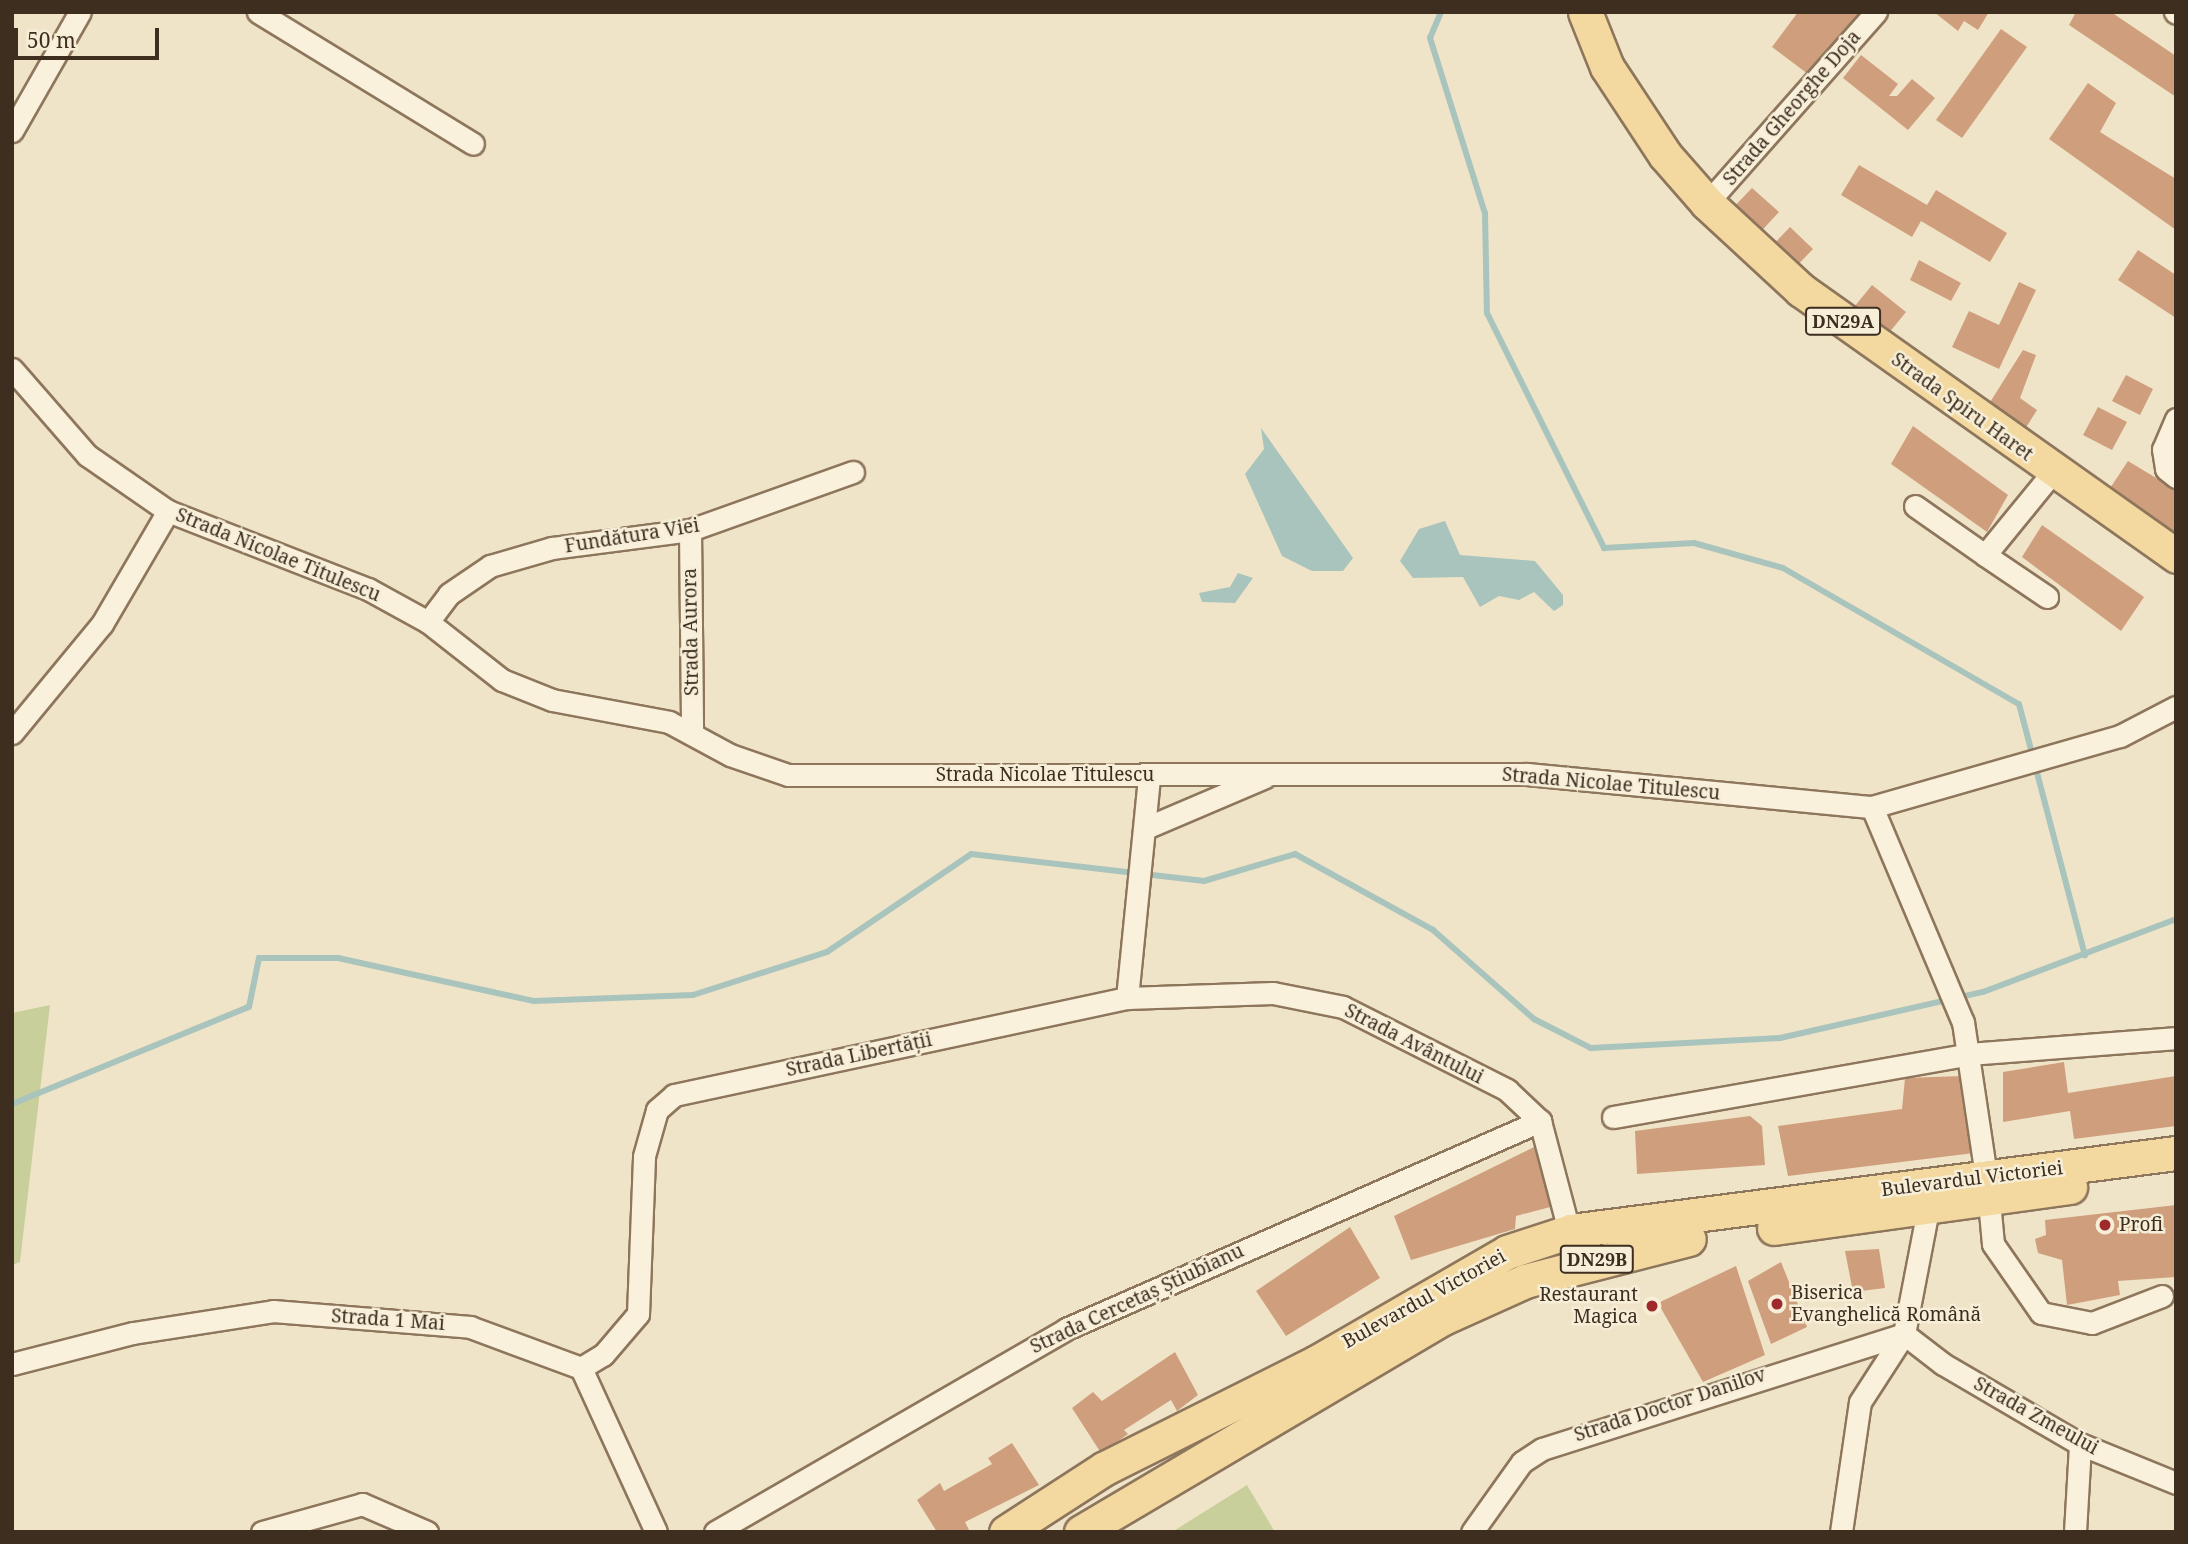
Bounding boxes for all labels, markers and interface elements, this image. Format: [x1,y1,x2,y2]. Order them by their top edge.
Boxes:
scale bar [18,14,163,58]
text: 50 m [27,26,76,54]
street label: Strada Gheorghe Doja [1718,26,1866,190]
road number: DN29A [1804,306,1882,335]
street label: Strada Spiru Haret [1887,348,2037,466]
street label: Strada Nicolae Titulescu [172,503,384,607]
street label: Fundătura Viei [563,514,701,558]
street label: Strada Aurora [678,568,704,696]
street label: Strada Nicolae Titulescu [1501,763,1721,805]
street label: Strada Nicolae Titulescu [936,764,1154,786]
street label: Strada Avântului [1341,999,1487,1089]
street label: Strada Libertății [784,1028,934,1082]
street label: Bulevardul Victoriei [1880,1157,2064,1201]
place label: Profi [2119,1214,2163,1236]
marker: Profi [2097,1217,2113,1233]
street label: Strada Cercetaș Știubianu [1027,1239,1247,1359]
road number: DN29B [1558,1244,1636,1274]
street label: Bulevardul Victoriei [1338,1245,1510,1353]
place label: Biserica Evanghelică Română [1791,1282,1981,1326]
place label: Restaurant Magica [1539,1284,1638,1328]
marker: Biserica Evanghelică Română [1769,1296,1785,1312]
marker: Restaurant Magica [1644,1298,1660,1314]
street label: Strada 1 Mai [330,1305,446,1335]
street label: Strada Doctor Danilov [1571,1363,1769,1447]
street label: Strada Zmeului [1970,1372,2102,1460]

